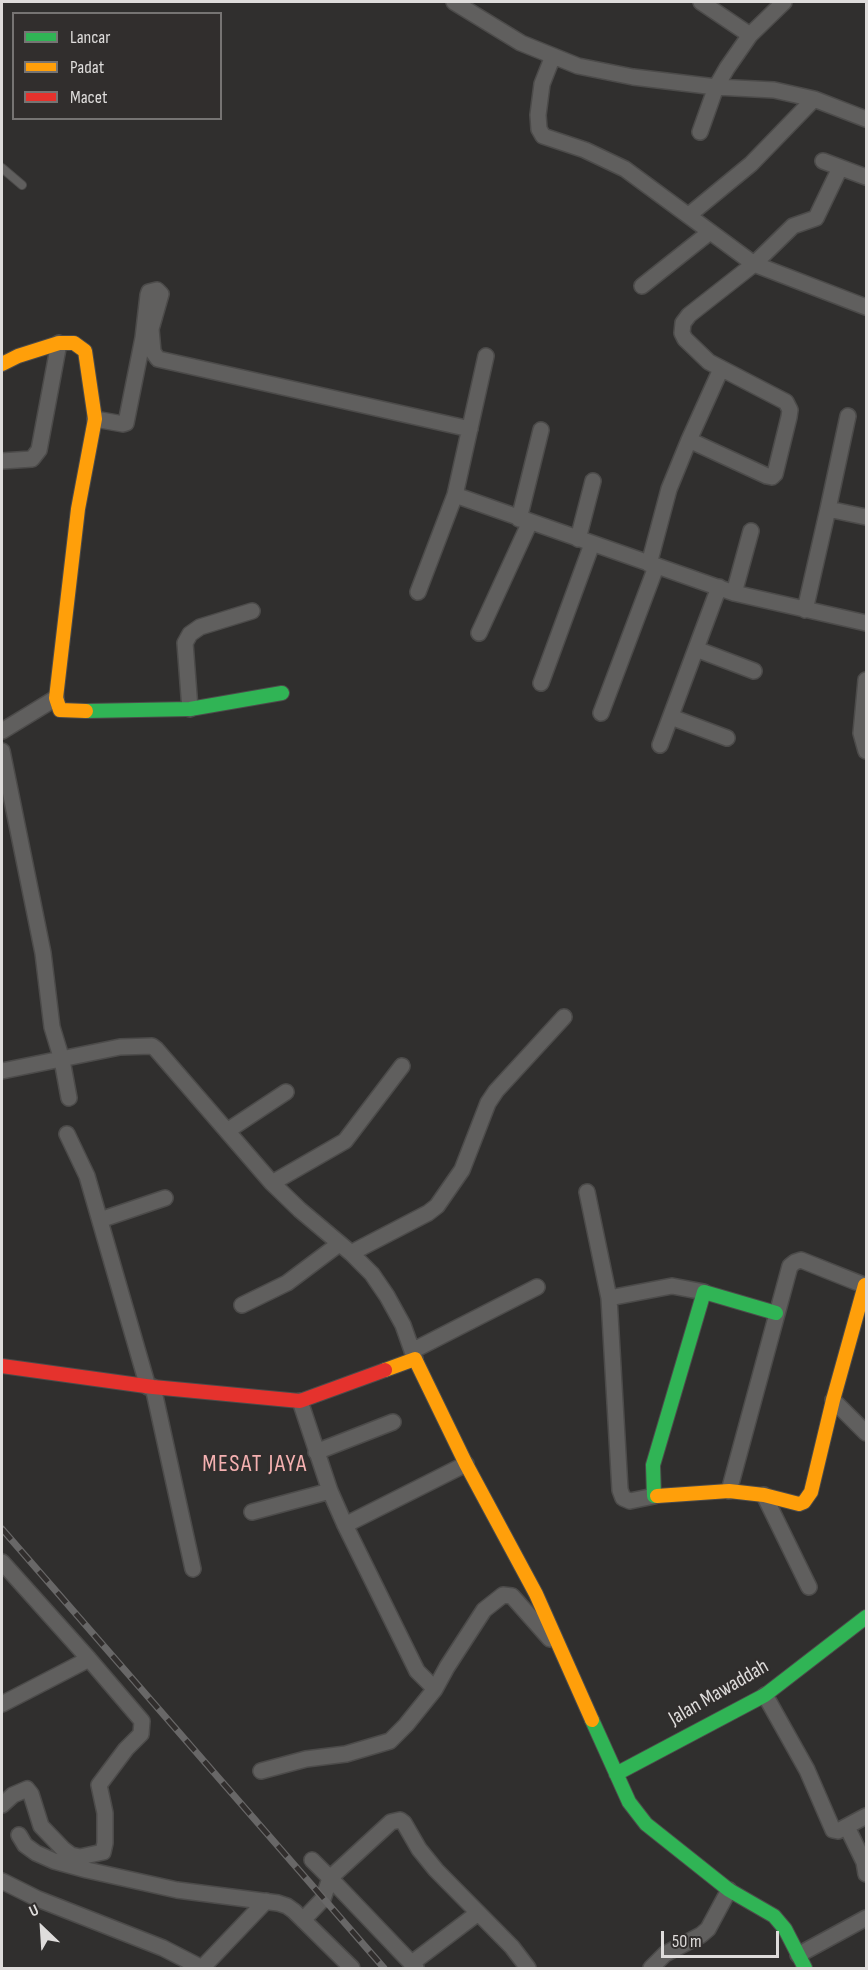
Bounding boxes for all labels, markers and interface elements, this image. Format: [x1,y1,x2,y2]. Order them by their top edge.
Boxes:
legend [12,12,222,120]
text: Lancar [70,27,110,48]
text: Padat [70,57,104,78]
text: Macet [70,87,107,108]
district label: MESAT JAYA [202,1451,308,1479]
street label: Jalan Mawaddah [664,1654,774,1732]
north arrow [12,1898,72,1958]
text: U [26,1901,42,1922]
scale bar [664,1919,782,1957]
text: 50 m [672,1931,702,1952]

